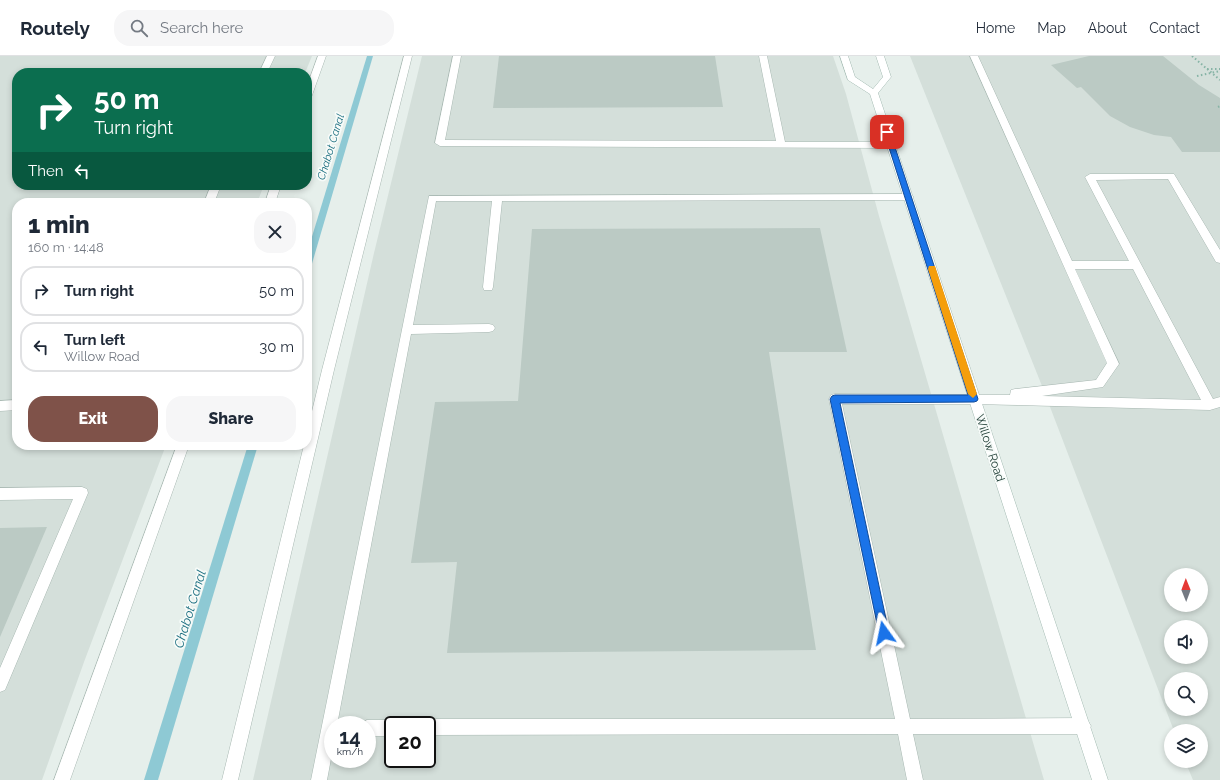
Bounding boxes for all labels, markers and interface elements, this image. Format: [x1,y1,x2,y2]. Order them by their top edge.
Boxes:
search box [114,10,394,46]
text: Routely [20,17,90,39]
icon: search [128,17,150,39]
text: Search here [160,19,243,37]
text: Home [976,20,1015,36]
text: Map [1037,20,1066,36]
text: About [1088,20,1127,36]
text: Contact [1149,20,1200,36]
text: 50 m [94,83,160,116]
icon: right [28,84,80,136]
water label: Chabot Canal [315,112,347,182]
pin [870,115,904,149]
text: Turn right [94,117,173,138]
icon: arrive [876,121,898,143]
icon: left [71,160,93,182]
text: Then [28,162,63,180]
text: 1 min [28,210,90,239]
button: close [254,211,296,253]
text: 160 m · 14:48 [28,240,104,255]
icon: right [30,280,52,302]
text: Turn right [64,282,134,300]
text: 50 m [259,282,294,300]
text: Turn left [64,331,125,349]
icon: left [30,336,52,358]
text: 30 m [259,338,294,356]
text: Willow Road [64,349,140,364]
button: Exit [28,396,158,442]
button: Share [166,396,296,442]
street label: Willow Road [973,413,1007,483]
water label: Chabot Canal [171,568,209,650]
north arrow [1164,568,1208,612]
map controls [1164,568,1208,768]
position arrow [863,612,905,654]
button: sound [1164,620,1208,664]
button: search [1164,672,1208,716]
speed limit sign: 20 [384,716,436,768]
button: layers [1164,724,1208,768]
text: 14 [339,725,361,749]
text: km/h [337,746,363,757]

